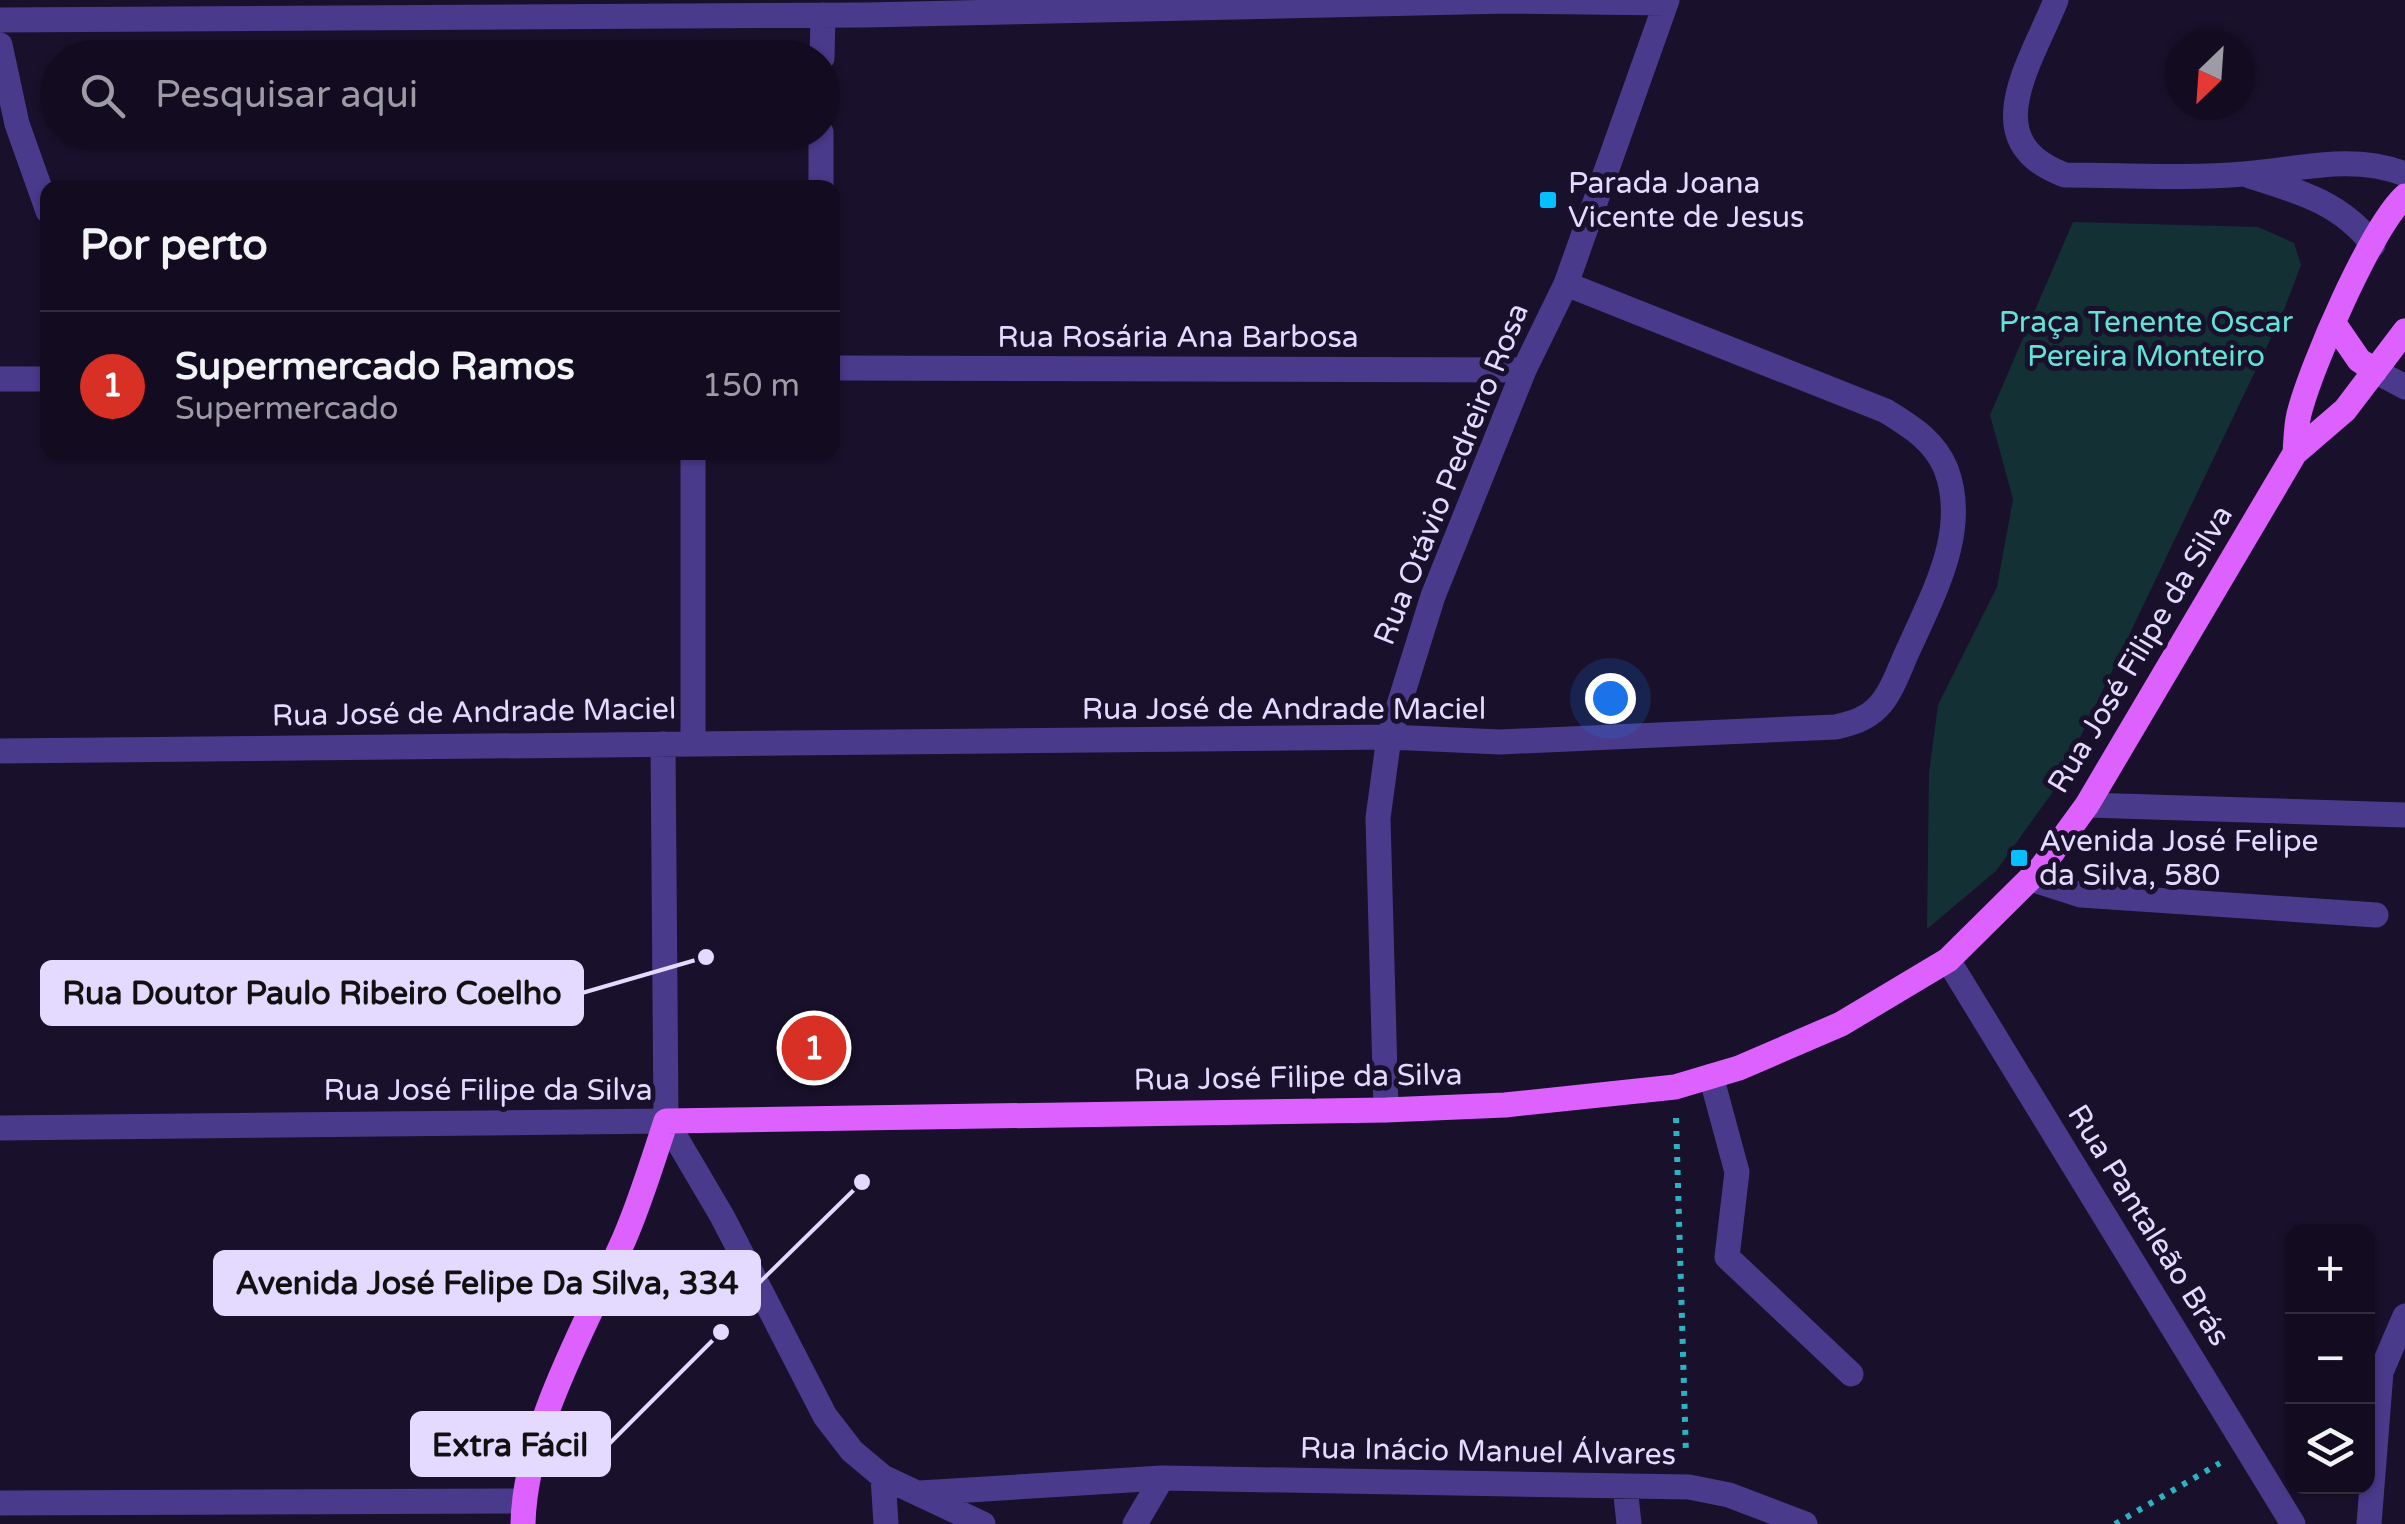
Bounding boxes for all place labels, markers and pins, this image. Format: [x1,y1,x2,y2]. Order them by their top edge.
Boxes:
place label: Parada Joana Vicente de Jesus [1568,165,1805,236]
marker: Parada Joana Vicente de Jesus [1537,189,1559,211]
place label: Avenida José Felipe da Silva, 580 [2039,823,2319,894]
marker: Avenida José Felipe da Silva, 580 [2008,847,2030,869]
callout: Rua Doutor Paulo Ribeiro Coelho [42,962,582,1024]
pin: 1 [782,1010,846,1086]
callout: Avenida José Felipe Da Silva, 334 [215,1252,759,1314]
callout: Extra Fácil [412,1413,609,1475]

